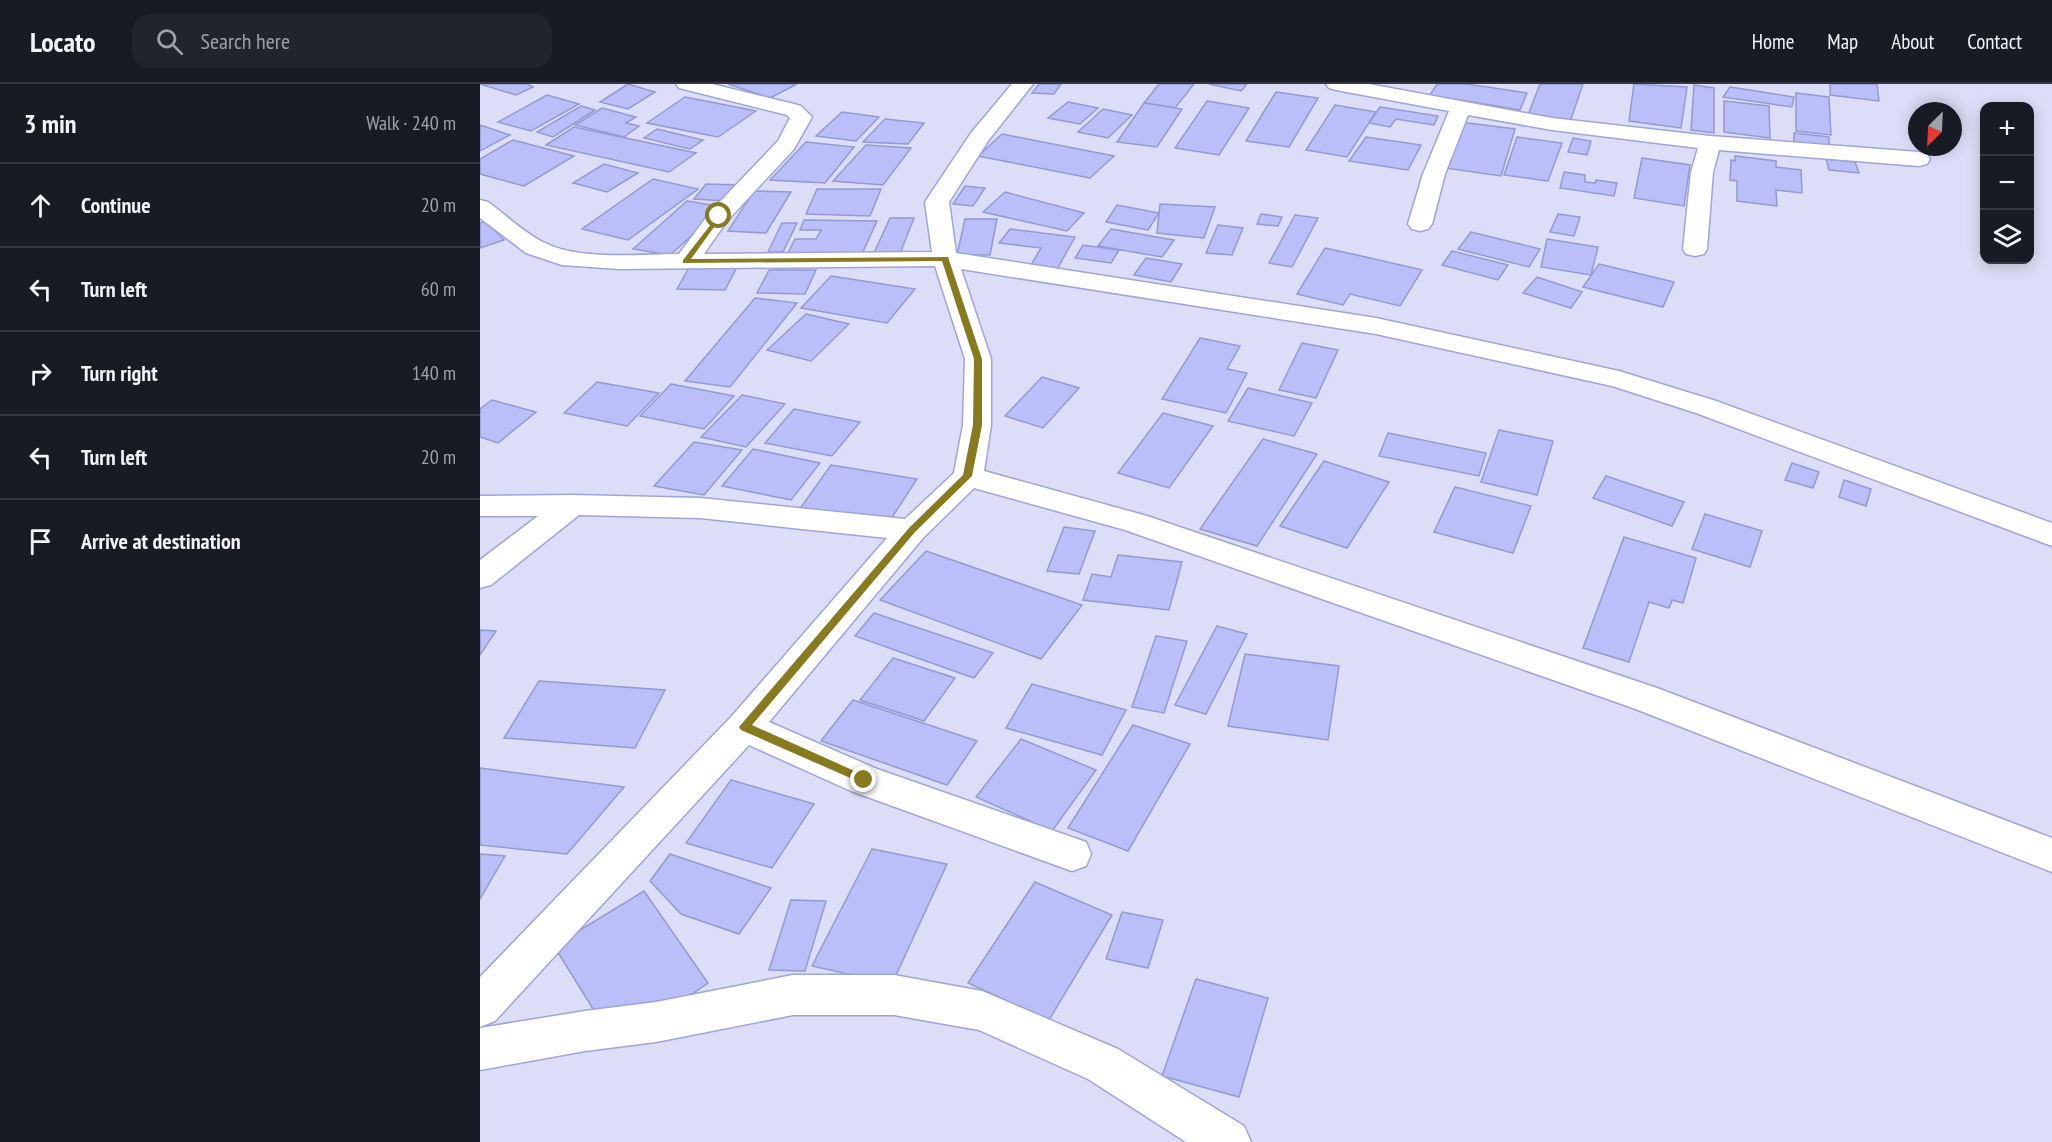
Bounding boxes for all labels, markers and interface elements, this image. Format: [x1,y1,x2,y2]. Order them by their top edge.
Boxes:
search box [132,14,552,68]
text: Locato [30,23,96,60]
icon: search [153,25,186,58]
text: Search here [201,27,290,55]
text: Home [1752,28,1794,55]
text: Map [1827,28,1858,55]
text: About [1891,28,1934,55]
text: Contact [1967,28,2022,55]
north arrow [1908,102,1962,156]
map controls [1980,102,2034,264]
button: + [1980,102,2034,156]
text: 3 min [24,107,77,140]
text: Walk · 240 m [366,110,456,136]
button: − [1980,156,2034,210]
icon: ahead [24,189,57,222]
text: Continue [81,191,151,219]
text: 20 m [421,192,456,218]
route start [705,202,731,228]
button: layers [1980,210,2034,264]
icon: left [24,273,57,306]
text: Turn left [81,275,147,303]
text: 60 m [421,276,456,302]
icon: right [24,357,57,390]
text: Turn right [81,359,158,387]
text: 140 m [412,360,456,386]
icon: left [24,441,57,474]
text: Turn left [81,443,147,471]
text: 20 m [421,444,456,470]
icon: arrive [24,525,57,558]
text: Arrive at destination [81,527,241,555]
route end [850,766,876,792]

